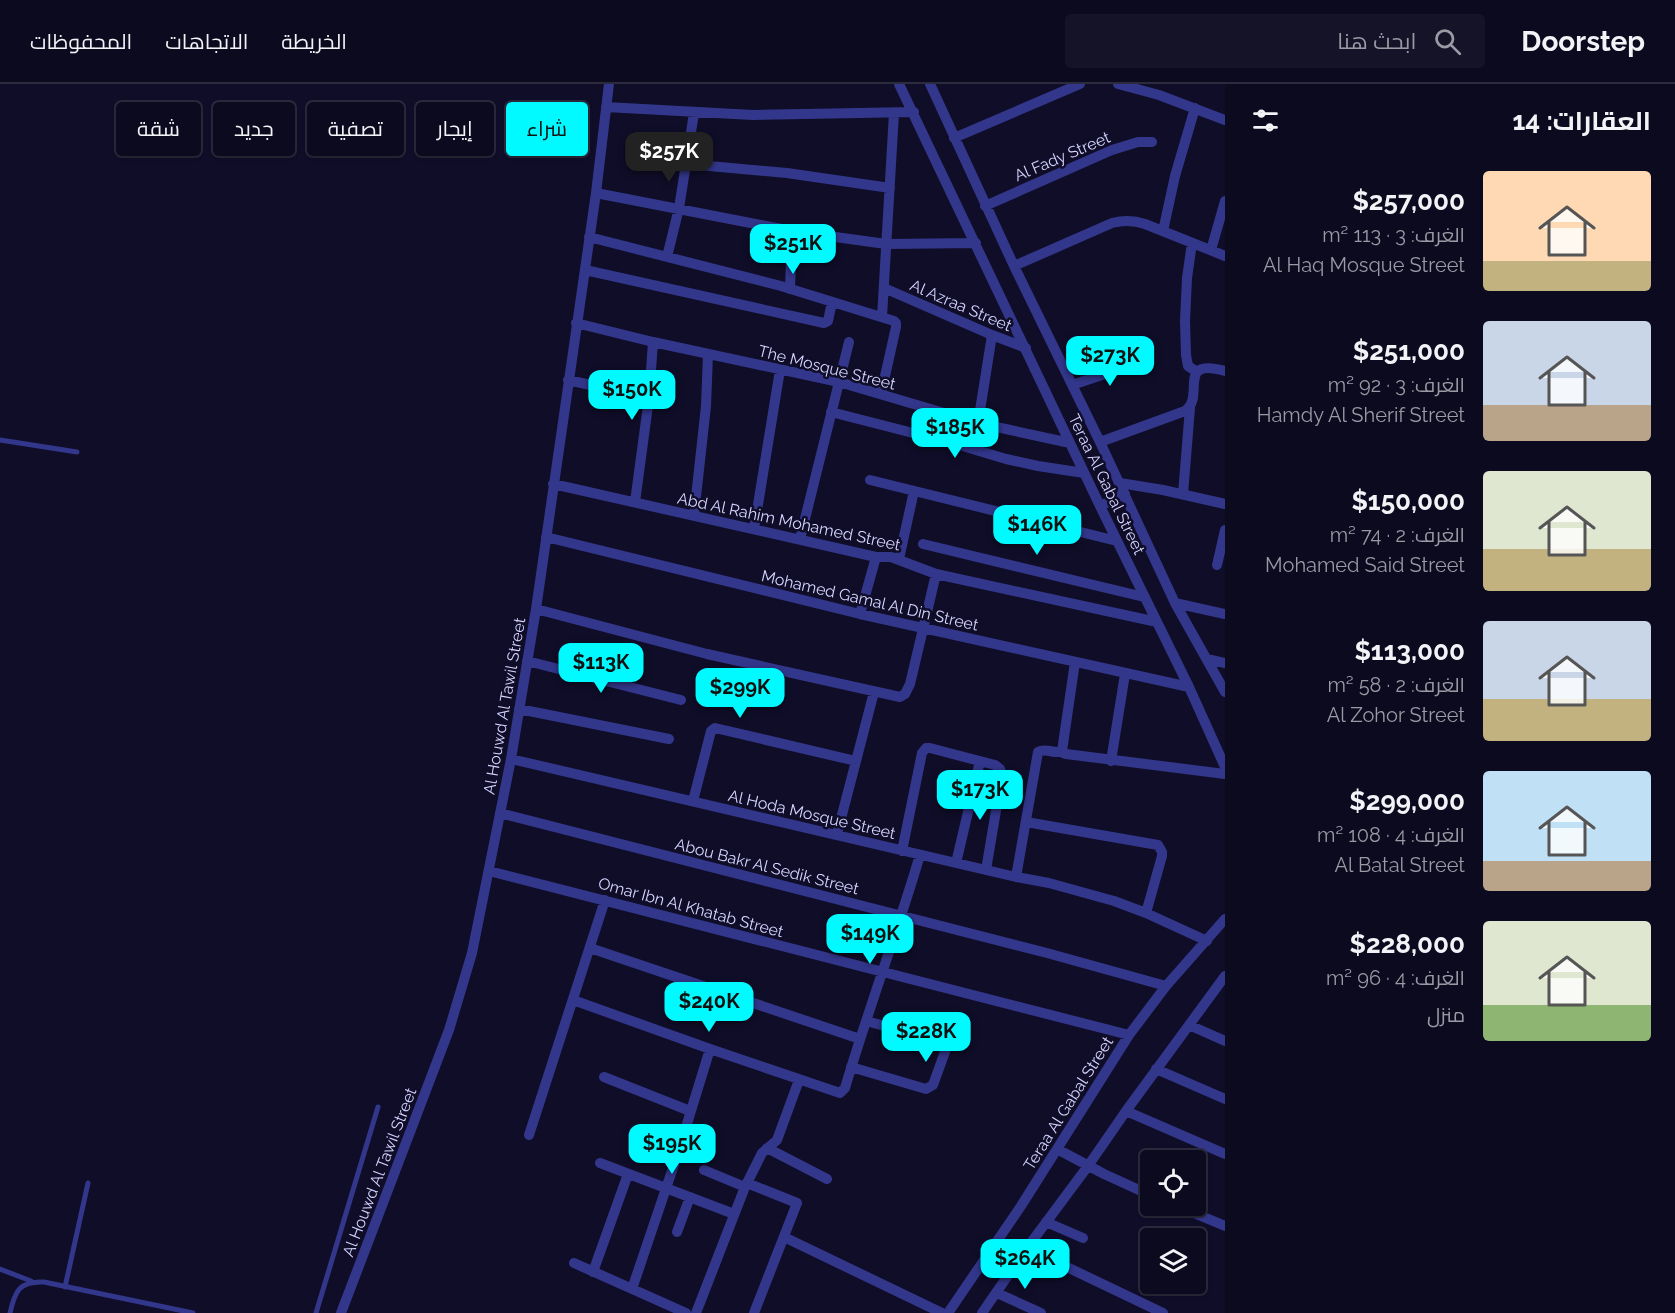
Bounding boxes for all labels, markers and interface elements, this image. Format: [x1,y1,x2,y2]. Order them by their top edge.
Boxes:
search box [1065,14,1485,68]
icon: search [1431,25,1464,58]
text: Doorstep [1521,25,1645,58]
text: ابحث هنا [1337,28,1416,54]
text: المحفوظات [30,29,132,54]
text: الاتجاهات [165,29,248,54]
text: الخريطة [281,29,347,54]
chip: شقة [116,102,201,156]
chip: جديد [213,102,295,156]
chip: تصفية [307,102,404,156]
chip: إيجار [416,102,494,156]
chip: شراء [506,102,588,156]
icon: filters [1249,104,1282,137]
text: العقارات: 14 [1513,106,1651,136]
street label: Al Fady Street [1011,127,1114,185]
pin: $257K [627,132,711,183]
text: $257K [639,139,699,163]
text: $257,000 [1352,186,1465,216]
icon: home [1531,195,1603,267]
text: الغرف: 3 · 113 m² [1322,223,1465,247]
pin: $251K [751,224,835,275]
text: $251K [764,231,822,255]
text: Al Haq Mosque Street [1263,253,1465,277]
street label: Al Azraa Street [907,276,1015,336]
pin: $273K [1068,336,1152,387]
text: $251,000 [1353,336,1465,366]
street label: The Mosque Street [756,341,898,394]
text: $273K [1080,343,1140,367]
icon: home [1531,345,1603,417]
pin: $150K [590,370,674,421]
text: الغرف: 3 · 92 m² [1328,373,1465,397]
text: $150K [602,377,662,401]
text: Hamdy Al Sherif Street [1257,403,1465,427]
pin: $185K [913,408,997,459]
street label: Teraa Al Gabal Street [1064,411,1149,558]
text: $185K [925,415,985,439]
text: $150,000 [1351,486,1465,516]
street label: Abd Al Rahim Mohamed Street [676,489,903,555]
icon: home [1531,495,1603,567]
pin: $146K [995,505,1079,556]
text: $146K [1007,512,1067,536]
text: الغرف: 2 · 74 m² [1330,523,1465,547]
text: Mohamed Said Street [1265,553,1465,577]
street label: Mohamed Gamal Al Din Street [760,566,981,635]
street label: Al Houwd Al Tawil Street [480,615,530,796]
text: $113,000 [1354,636,1465,666]
pin: $113K [559,643,643,694]
icon: home [1531,645,1603,717]
text: $113K [573,650,629,674]
pin: $299K [698,668,782,719]
text: الغرف: 2 · 58 m² [1327,673,1465,697]
text: $299K [710,675,770,699]
text: Al Zohor Street [1327,703,1465,727]
pin: $173K [938,770,1022,821]
text: $173K [951,777,1009,801]
street label: Al Hoda Mosque Street [726,786,898,843]
text: $299,000 [1349,786,1465,816]
icon: home [1531,795,1603,867]
text: الغرف: 4 · 108 m² [1317,823,1465,847]
street label: Abou Bakr Al Sedik Street [673,834,861,899]
text: Al Batal Street [1334,853,1465,877]
street label: Omar Ibn Al Khatab Street [596,874,786,942]
pin: $149K [828,914,912,965]
text: $149K [840,921,900,945]
text: $228,000 [1350,929,1465,959]
icon: home [1531,945,1603,1017]
text: الغرف: 4 · 96 m² [1326,966,1465,990]
pin: $240K [667,982,751,1033]
text: $240K [678,989,740,1013]
text: منزل [1427,1003,1465,1027]
pin: $228K [884,1012,968,1063]
text: $228K [896,1019,956,1043]
street label: Teraa Al Gabal Street [1020,1032,1118,1174]
street label: Al Houwd Al Tawil Street [338,1084,421,1259]
pin: $195K [630,1124,714,1175]
text: $195K [643,1131,701,1155]
map controls [1140,1150,1206,1294]
button: locate [1140,1150,1206,1216]
button: layers [1140,1228,1206,1294]
pin: $264K [983,1239,1067,1290]
text: $264K [995,1246,1055,1270]

